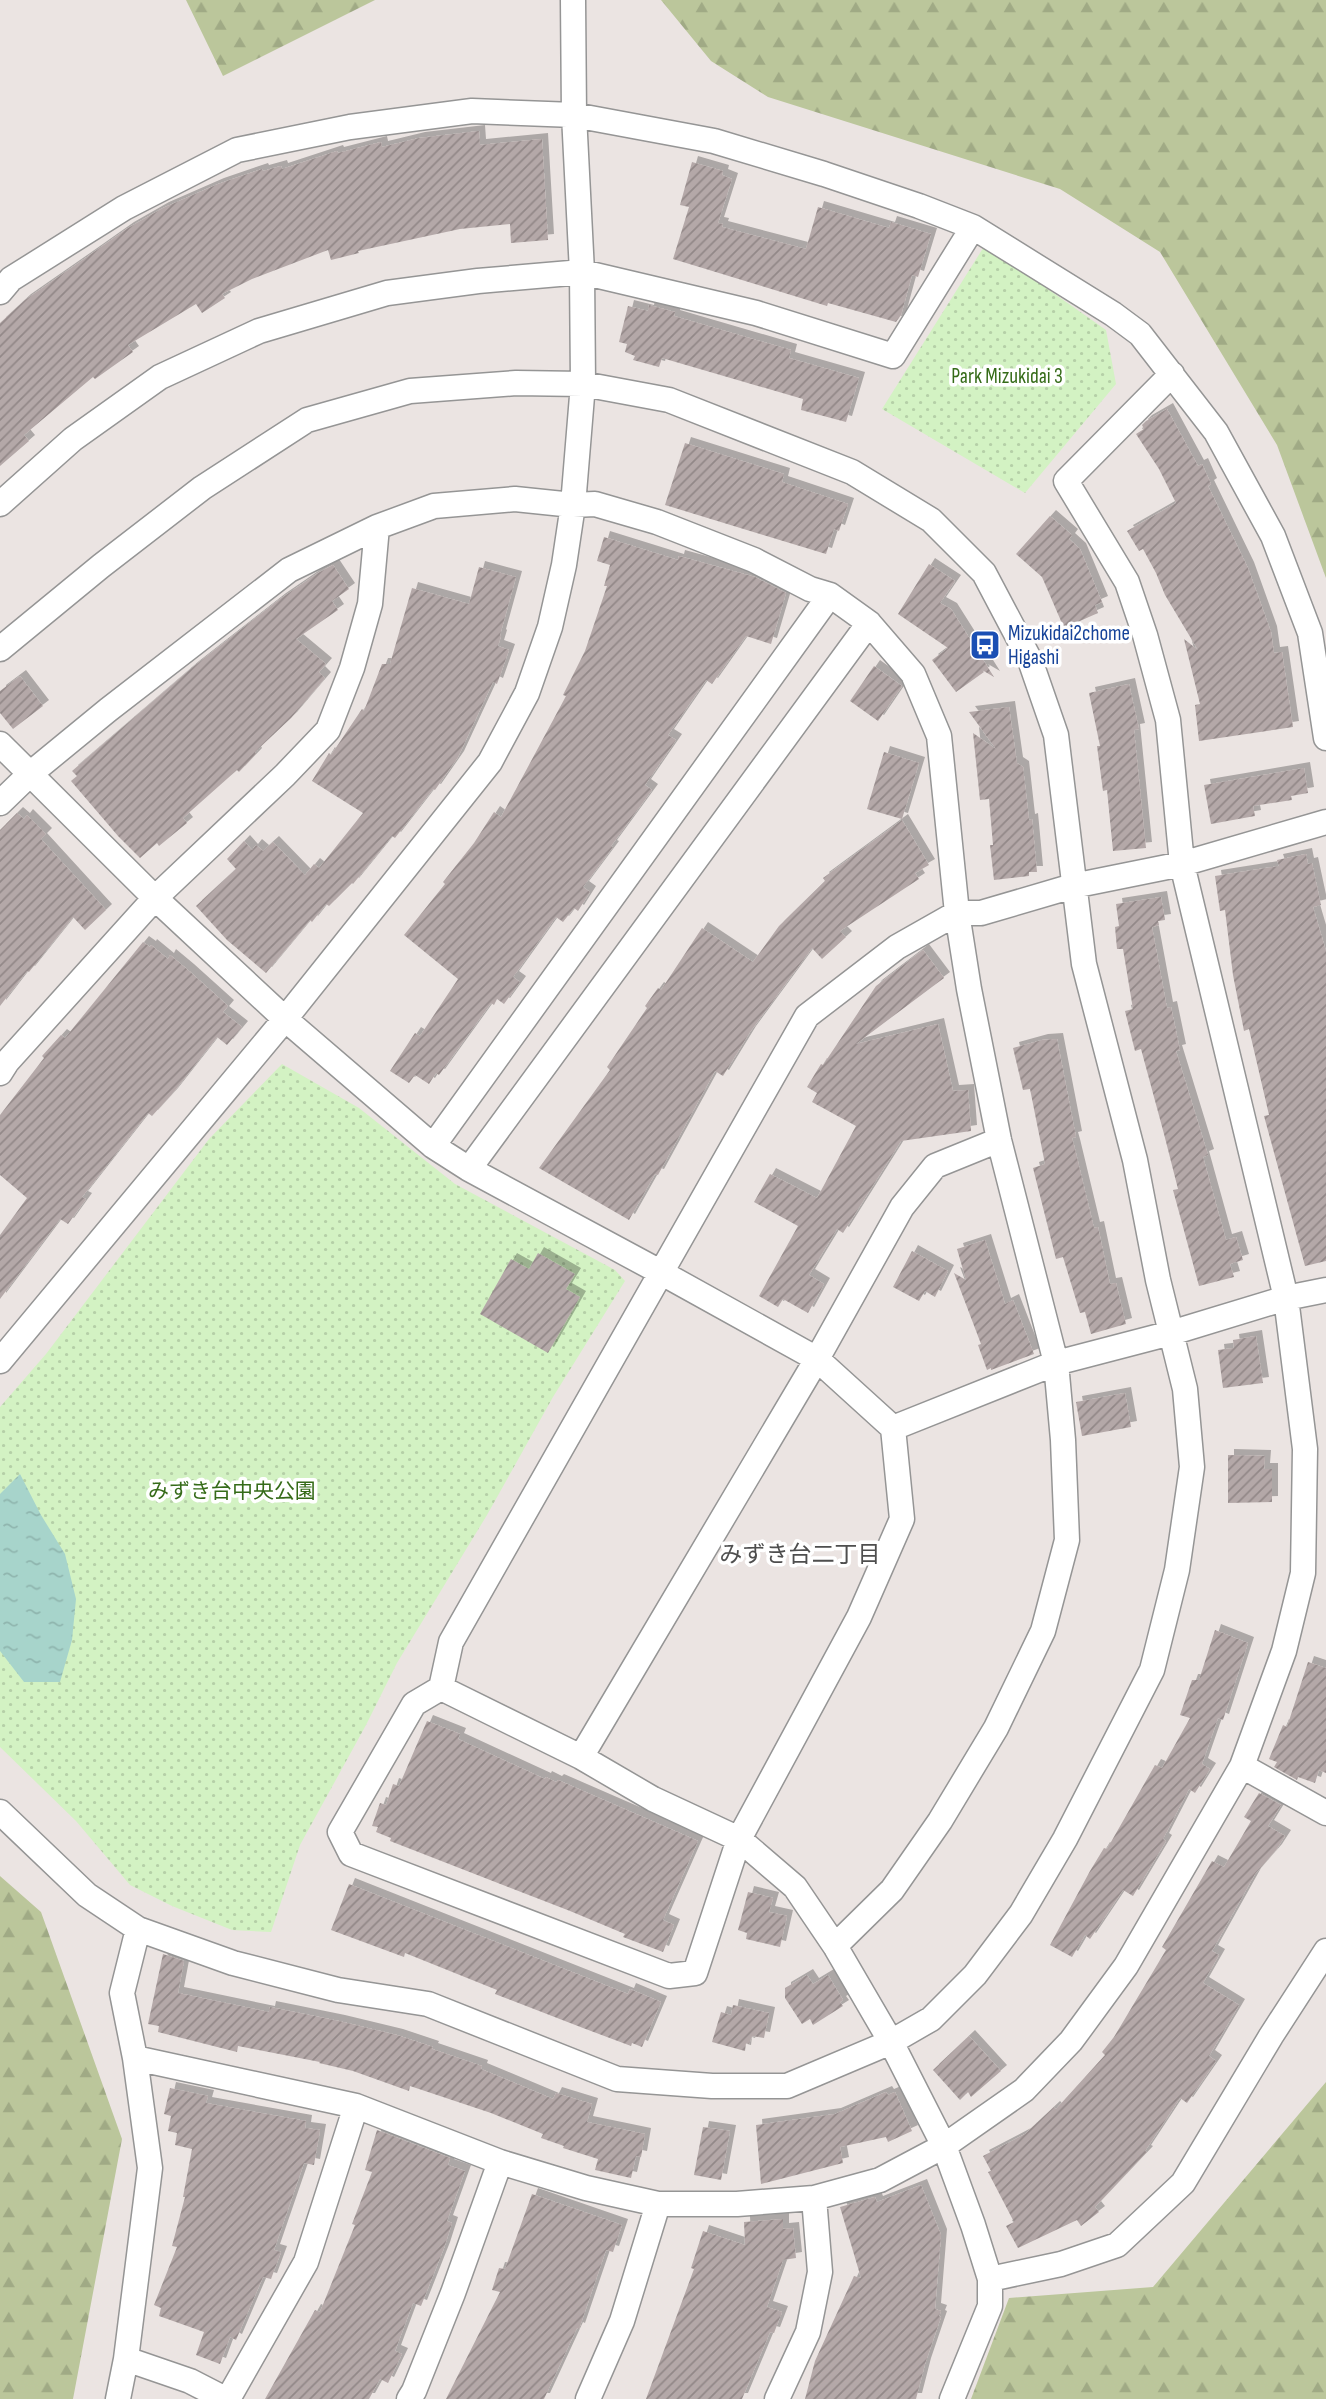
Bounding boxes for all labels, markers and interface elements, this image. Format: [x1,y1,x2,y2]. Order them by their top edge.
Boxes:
park label: Park Mizukidai 3 [951,364,1063,389]
place label: Mizukidai2chome Higashi [1008,621,1130,670]
bus stop icon: Mizukidai2chome Higashi [968,628,1002,662]
park label: みずき台中央公園 [148,1479,316,1504]
district label: みずき台二丁目 [720,1541,881,1569]

